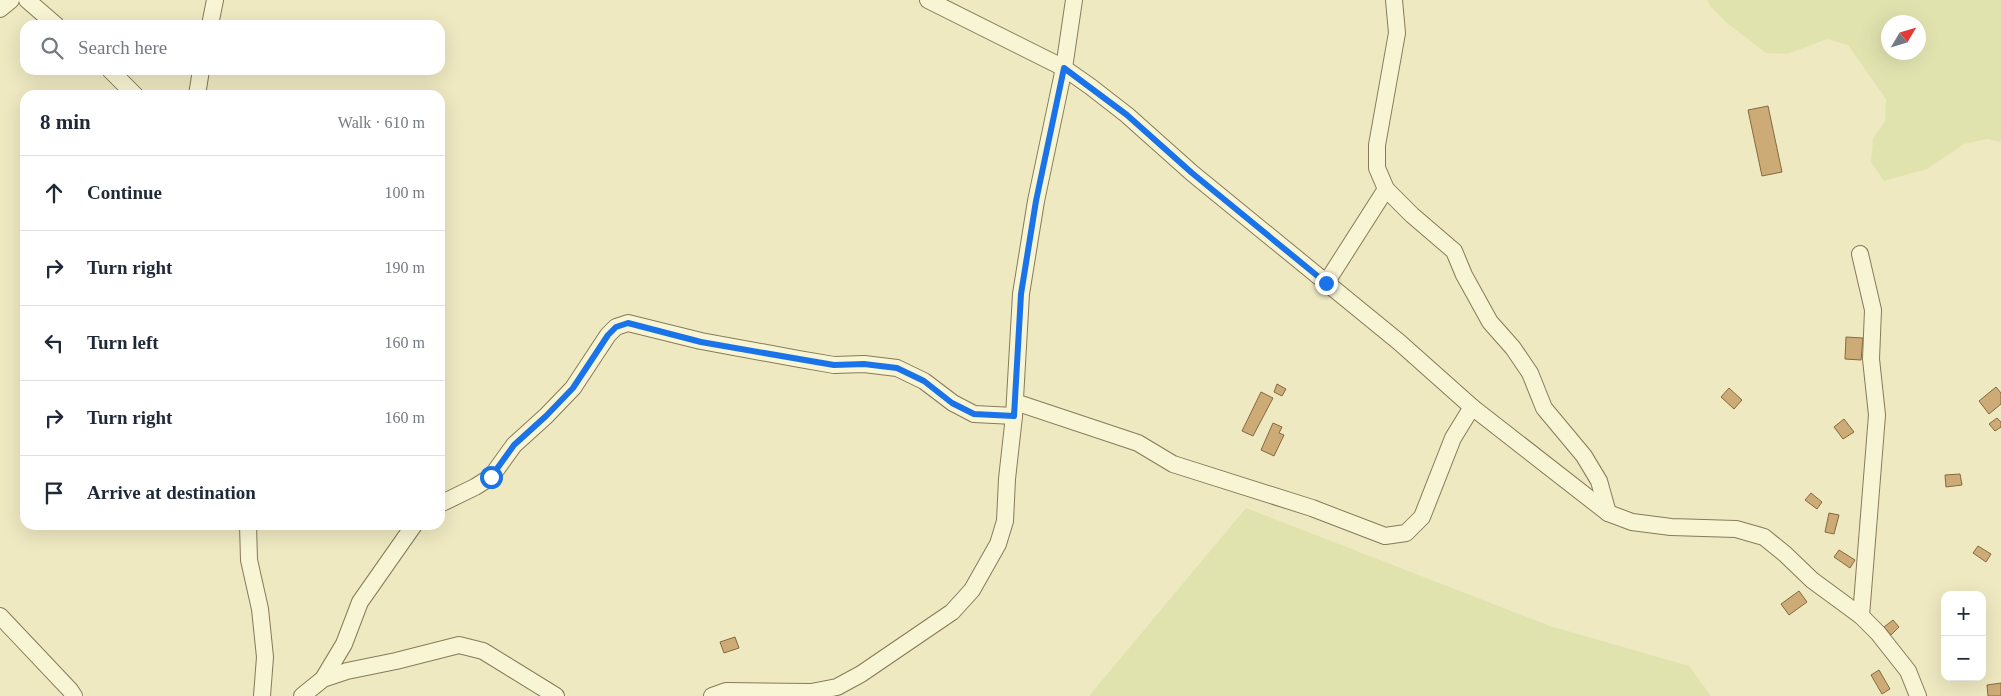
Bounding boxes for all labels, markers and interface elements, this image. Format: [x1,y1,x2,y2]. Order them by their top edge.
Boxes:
north arrow [1881,15,1926,60]
search box [20,20,445,75]
icon: search [38,34,66,62]
text: Search here [78,37,167,58]
text: 8 min [40,110,91,134]
text: Walk · 610 m [338,114,425,131]
icon: ahead [40,179,68,207]
text: Continue [87,182,162,203]
text: 100 m [385,184,425,201]
icon: right [40,254,68,282]
text: Turn right [87,257,172,278]
text: 190 m [385,259,425,276]
route end [1315,272,1338,295]
icon: left [40,329,68,357]
text: Turn left [87,332,159,353]
text: 160 m [385,334,425,351]
icon: right [40,404,68,432]
text: Turn right [87,407,172,428]
text: 160 m [385,409,425,426]
route start [480,466,503,489]
icon: arrive [40,479,68,507]
text: Arrive at destination [87,482,256,503]
map controls [1941,591,1986,681]
button: + [1941,591,1986,636]
button: − [1941,636,1986,681]

